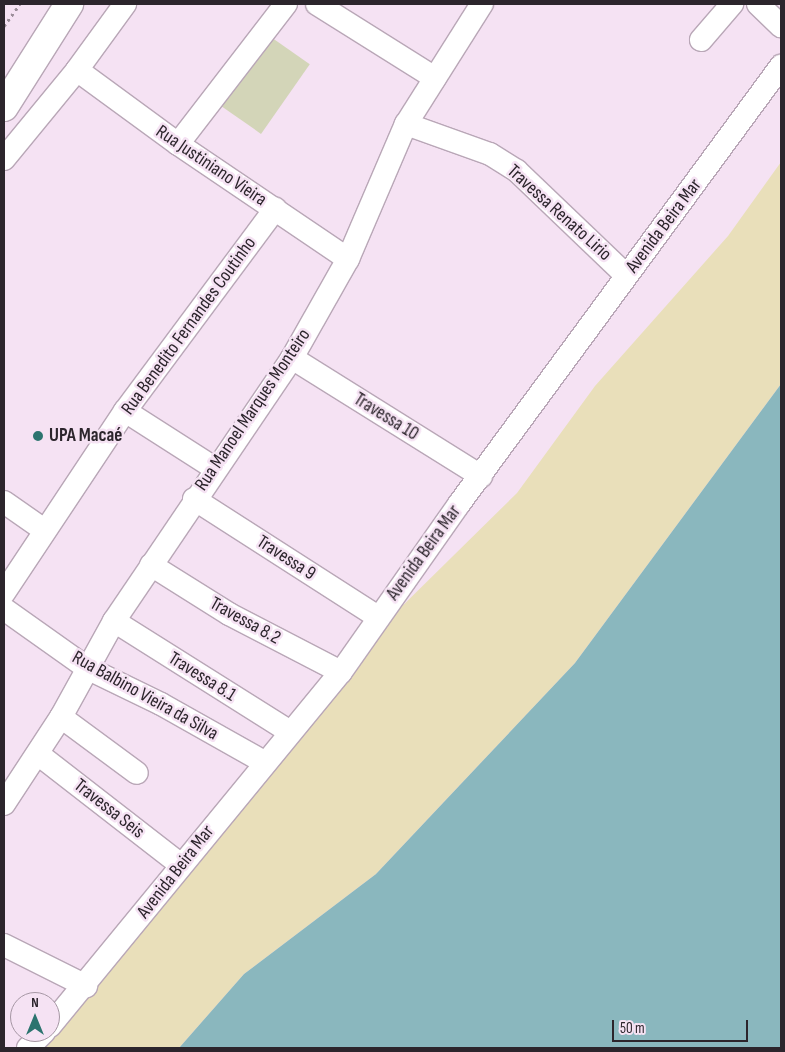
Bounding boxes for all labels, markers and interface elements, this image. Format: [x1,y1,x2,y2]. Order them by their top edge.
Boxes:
street label: Rua Justiniano Vieira [151,121,271,211]
street label: Travessa Renato Lirio [502,160,616,266]
street label: Avenida Beira Mar [621,174,707,278]
street label: Rua Benedito Fernandes Coutinho [117,233,261,419]
street label: Rua Manoel Marques Monteiro [190,325,316,495]
street label: Travessa 10 [349,388,423,446]
place label: UPA Macaé [49,425,122,447]
marker: UPA Macaé [31,429,45,443]
street label: Avenida Beira Mar [382,501,466,605]
street label: Travessa 9 [252,531,320,585]
street label: Travessa 8.2 [206,592,284,650]
street label: Rua Balbino Vieira da Silva [68,646,222,746]
street label: Travessa 8.1 [164,647,240,707]
street label: Travessa Seis [69,774,149,844]
street label: Avenida Beira Mar [133,821,219,923]
north arrow [10,992,60,1042]
text: N [31,994,39,1011]
scale bar [615,1010,751,1042]
text: 50 m [620,1019,645,1038]

